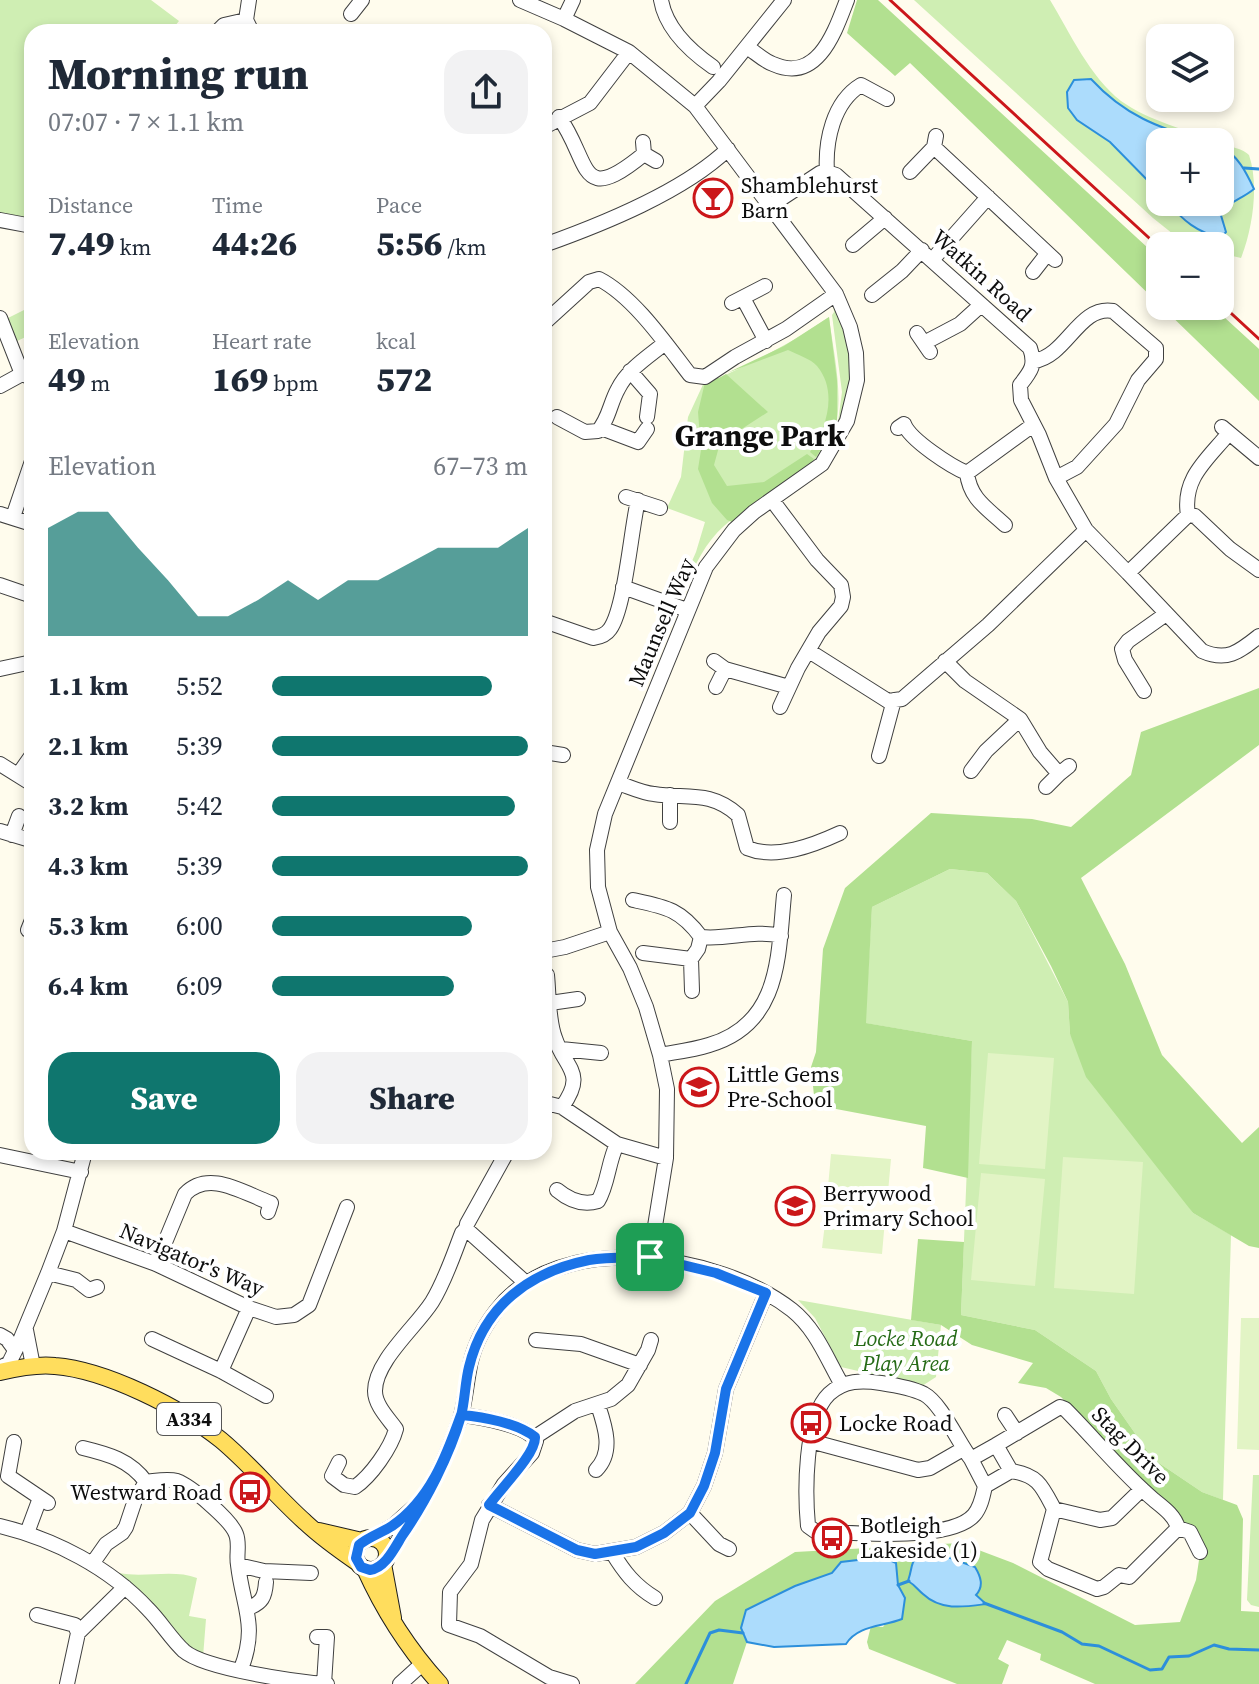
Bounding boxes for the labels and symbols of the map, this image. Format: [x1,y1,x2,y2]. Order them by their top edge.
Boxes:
place label: Shamblehurst Barn [741,170,879,225]
bar icon: Shamblehurst Barn [692,177,734,219]
street label: Watkin Road [926,222,1039,328]
district label: Grange Park [675,415,845,456]
street label: Maunsell Way [620,553,702,691]
place label: Little Gems Pre-School [727,1059,840,1114]
school or university icon: Little Gems Pre-School [678,1066,720,1108]
place label: Berrywood Primary School [823,1178,974,1233]
school or university icon: Berrywood Primary School [774,1185,816,1227]
street label: Navigator's Way [115,1215,270,1303]
pin [616,1223,684,1291]
park label: Locke Road Play Area [853,1323,958,1378]
street label: Stag Drive [1085,1399,1177,1491]
bus stop icon: Locke Road [790,1402,832,1444]
road number: A334 [157,1403,221,1435]
place label: Locke Road [839,1408,953,1438]
bus stop icon: Westward Road [229,1471,271,1513]
place label: Westward Road [70,1477,223,1507]
place label: Botleigh Lakeside (1) [860,1510,978,1565]
bus stop icon: Botleigh Lakeside (1) [811,1517,853,1559]

